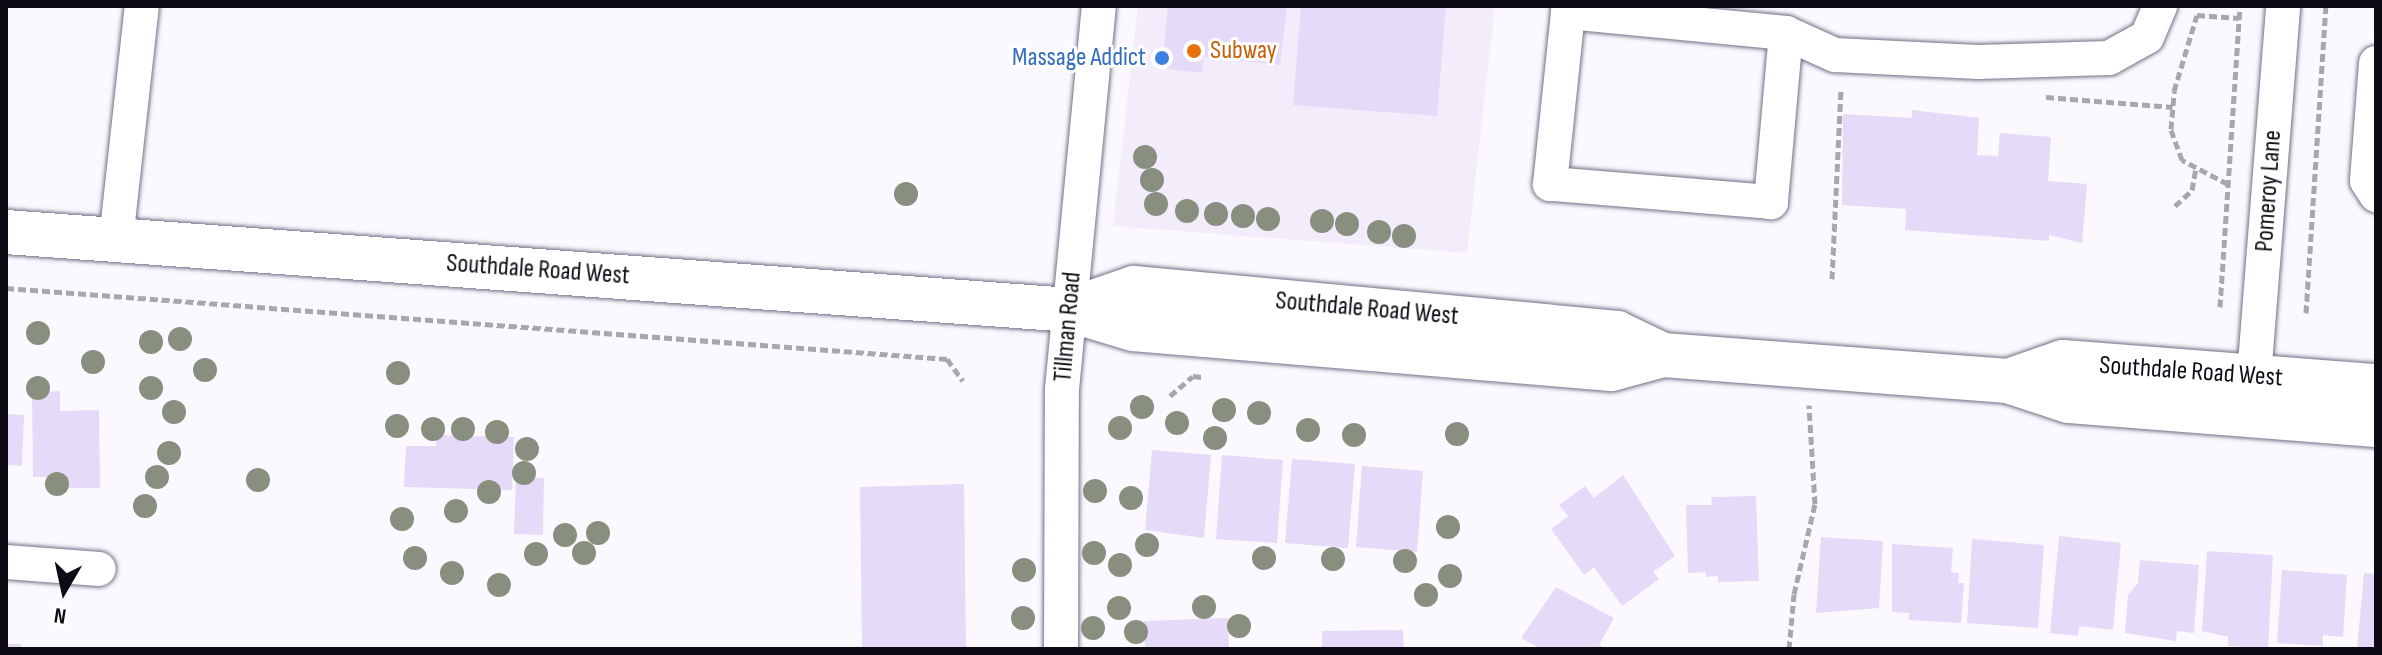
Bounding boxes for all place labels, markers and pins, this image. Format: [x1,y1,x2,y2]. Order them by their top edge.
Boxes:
place label: Subway [1210,35,1277,67]
place label: Massage Addict [1012,42,1146,74]
marker: Subway [1185,42,1203,60]
marker: Massage Addict [1153,49,1171,67]

